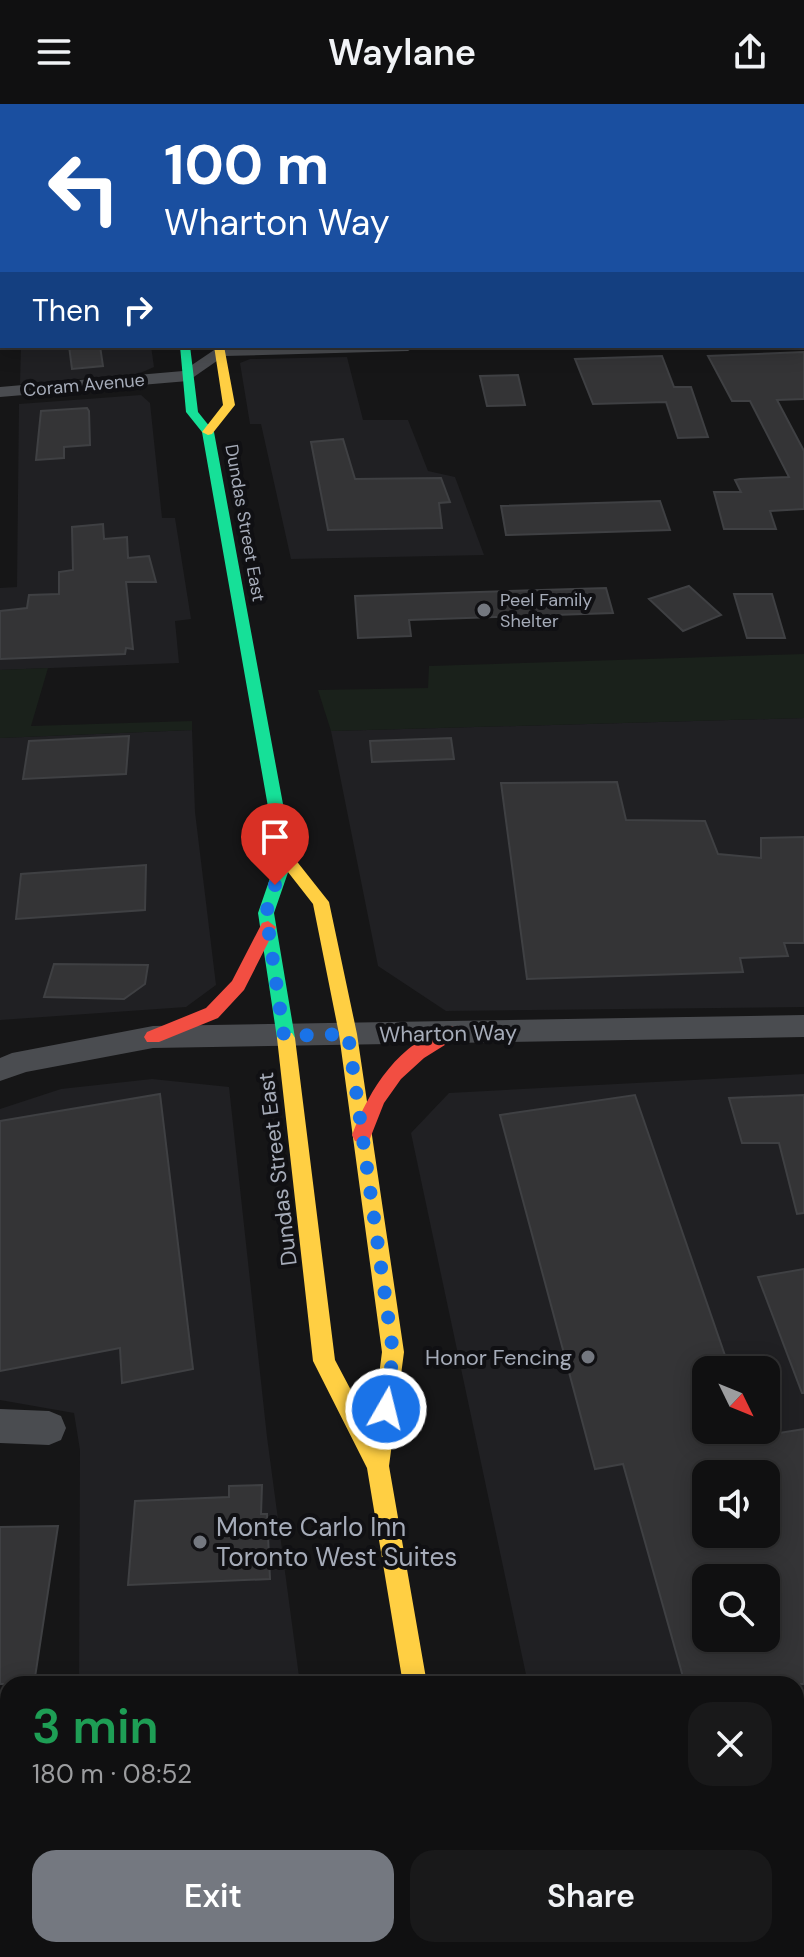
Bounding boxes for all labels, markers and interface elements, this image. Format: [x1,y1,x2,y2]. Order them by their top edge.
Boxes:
text: Waylane [328,29,476,76]
icon: menu [32,30,76,74]
icon: share [728,30,772,74]
text: 100 m [164,128,329,201]
icon: left [32,136,136,240]
text: Wharton Way [164,199,390,246]
icon: right [116,288,160,332]
text: Then [32,291,100,330]
street label: Coram Avenue [22,368,146,402]
street label: Dundas Street East [219,442,271,604]
place label: Peel Family Shelter [500,588,592,633]
marker: Peel Family Shelter [475,601,493,619]
pin [241,803,309,885]
icon: arrive [253,815,297,859]
street label: Wharton Way [379,1018,517,1049]
street label: Dundas Street East [251,1070,304,1267]
place label: Honor Fencing [425,1343,572,1372]
marker: Honor Fencing [579,1348,597,1366]
north arrow [692,1356,780,1444]
map controls [692,1356,780,1652]
position arrow [344,1367,428,1451]
button: sound [692,1460,780,1548]
place label: Monte Carlo Inn Toronto West Suites [216,1510,457,1574]
marker: Monte Carlo Inn Toronto West Suites [191,1533,209,1551]
button: search [692,1564,780,1652]
text: 3 min [32,1695,159,1758]
button: close [688,1702,772,1786]
text: 180 m · 08:52 [32,1757,192,1791]
button: Exit [32,1850,394,1942]
button: Share [410,1850,772,1942]

